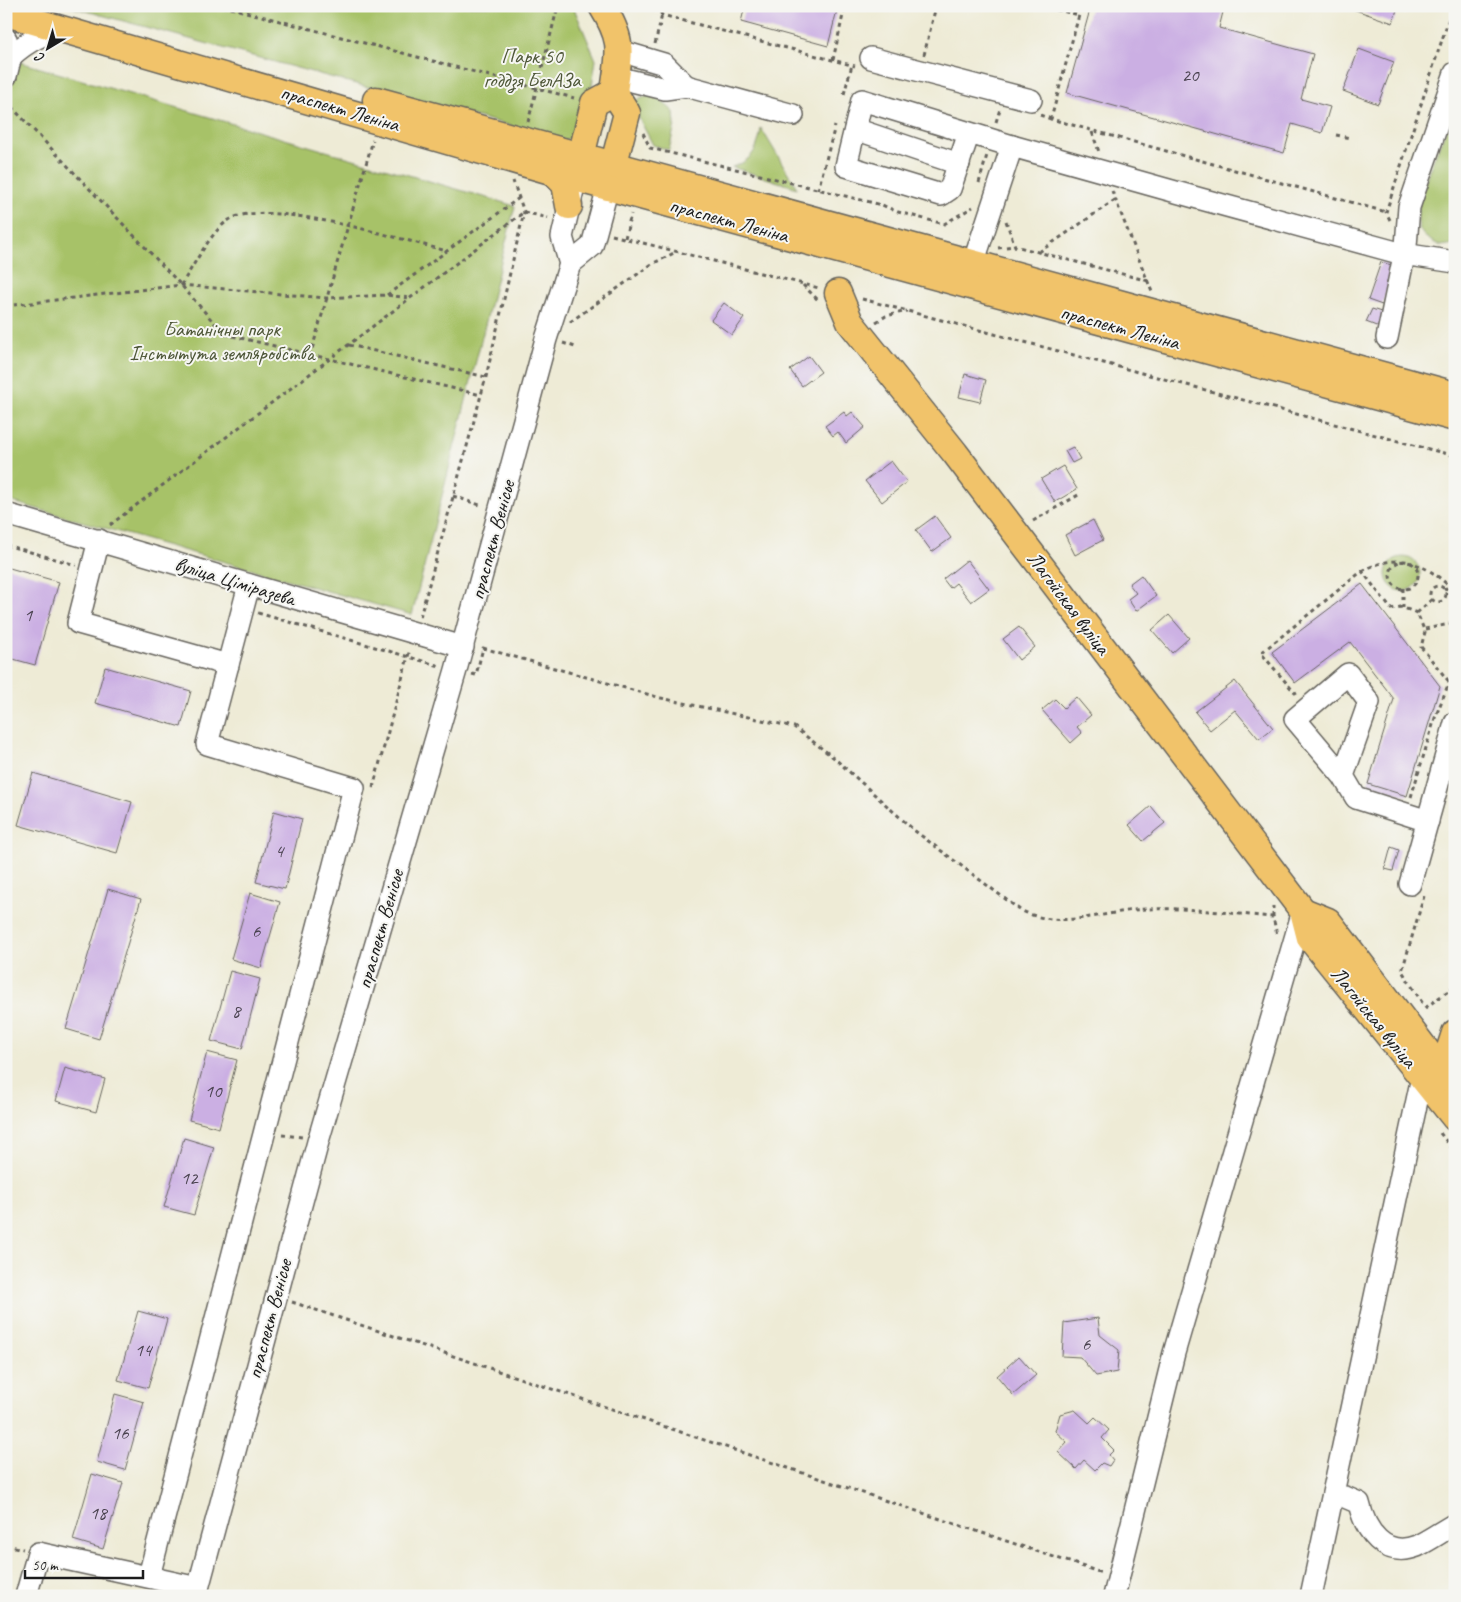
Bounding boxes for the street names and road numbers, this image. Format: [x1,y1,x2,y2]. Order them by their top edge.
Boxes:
street label: праспект Леніна [278,79,404,138]
street label: праспект Леніна [667,192,793,249]
street label: праспект Леніна [1058,299,1184,356]
street label: праспект Венісье [464,475,521,603]
street label: Лагойская вуліца [1022,546,1117,661]
street label: вуліца Ціміразева [172,550,301,612]
street label: праспект Венісье [351,864,410,992]
street label: Лагойская вуліца [1325,961,1424,1074]
street label: праспект Венісье [241,1254,298,1382]

